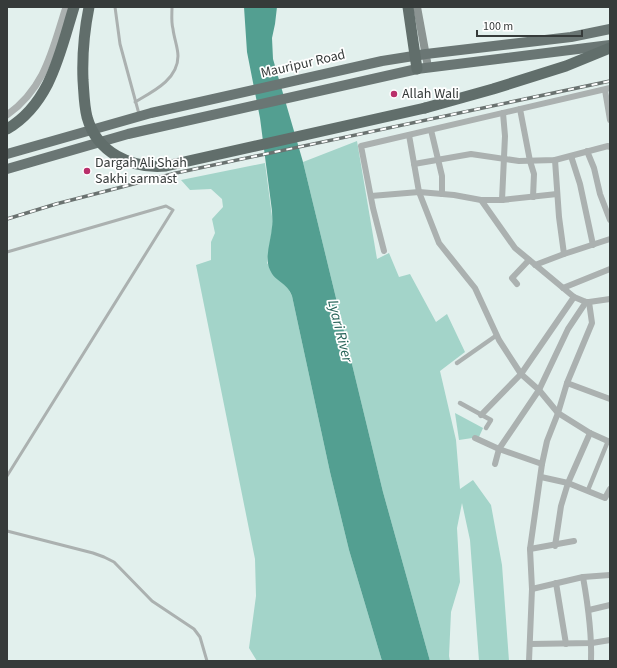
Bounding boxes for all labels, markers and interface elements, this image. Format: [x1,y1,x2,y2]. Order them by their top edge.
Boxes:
scale bar [477,12,582,38]
text: 100 m [483,18,513,35]
street label: Mauripur Road [259,45,347,83]
place label: Allah Wali [402,84,459,104]
marker: Allah Wali [389,89,399,99]
place label: Dargah Ali Shah Sakhi sarmast [95,153,187,189]
marker: Dargah Ali Shah Sakhi sarmast [82,166,92,176]
water label: Lyari River [322,298,358,365]

